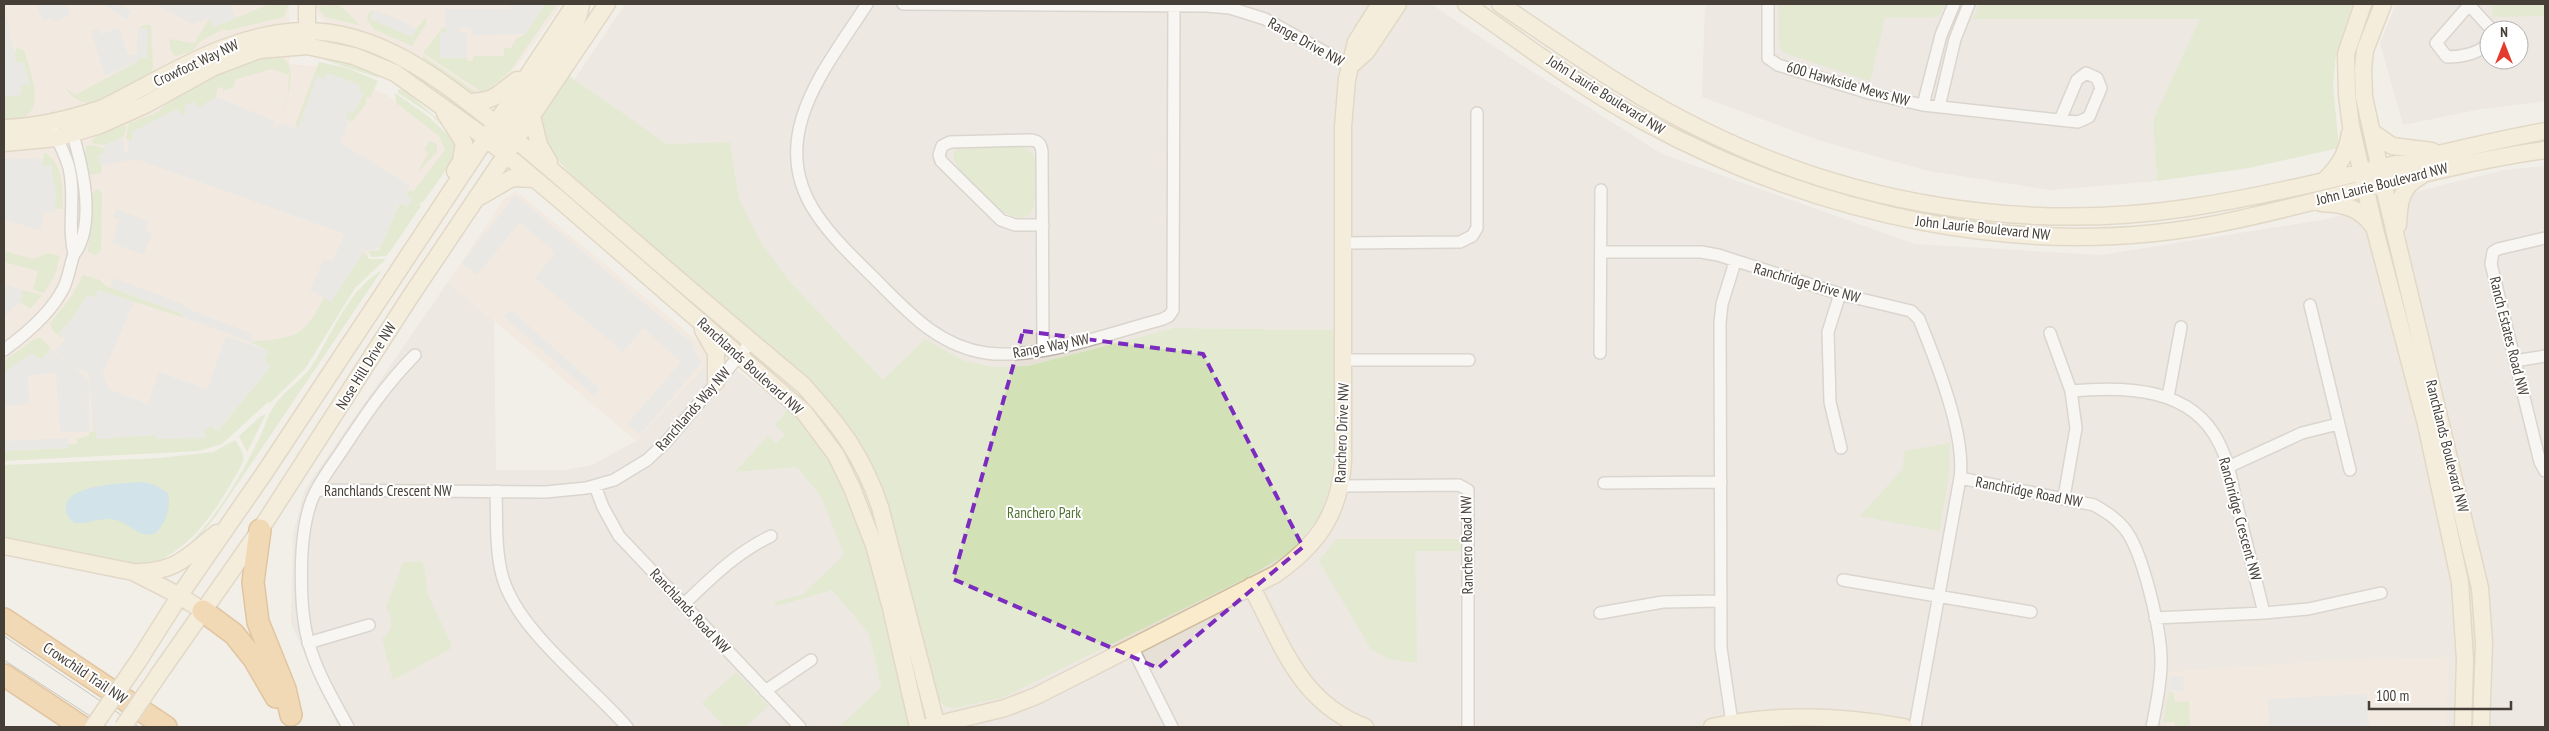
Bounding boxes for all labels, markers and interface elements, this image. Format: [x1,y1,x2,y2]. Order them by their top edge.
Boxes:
street label: Range Drive NW [1265,13,1348,70]
north arrow [2479,20,2529,70]
text: N [2500,23,2508,41]
street label: Crowfoot Way NW [150,35,241,91]
street label: John Laurie Boulevard NW [1543,50,1669,138]
street label: 600 Hawkside Mews NW [1784,57,1912,110]
street label: John Laurie Boulevard NW [2313,158,2450,209]
street label: John Laurie Boulevard NW [1914,211,2051,244]
street label: Ranchridge Drive NW [1752,258,1863,307]
street label: Ranch Estates Road NW [2486,274,2533,397]
street label: Ranchlands Boulevard NW [694,313,807,418]
street label: Nose Hill Drive NW [331,319,400,413]
street label: Range Way NW [1011,329,1091,362]
street label: Ranchlands Way NW [651,363,734,454]
street label: Ranchlands Boulevard NW [2422,378,2473,514]
street label: Ranchero Drive NW [1330,383,1353,483]
street label: Ranchridge Crescent NW [2215,455,2266,583]
street label: Ranchridge Road NW [1974,472,2084,511]
street label: Ranchlands Crescent NW [324,481,452,500]
street label: Ranchero Road NW [1456,496,1477,594]
park label: Ranchero Park [1007,503,1081,522]
street label: Ranchlands Road NW [646,564,735,657]
street label: Crowchild Trail NW [40,637,131,708]
scale bar [2369,678,2512,710]
text: 100 m [2376,686,2409,705]

